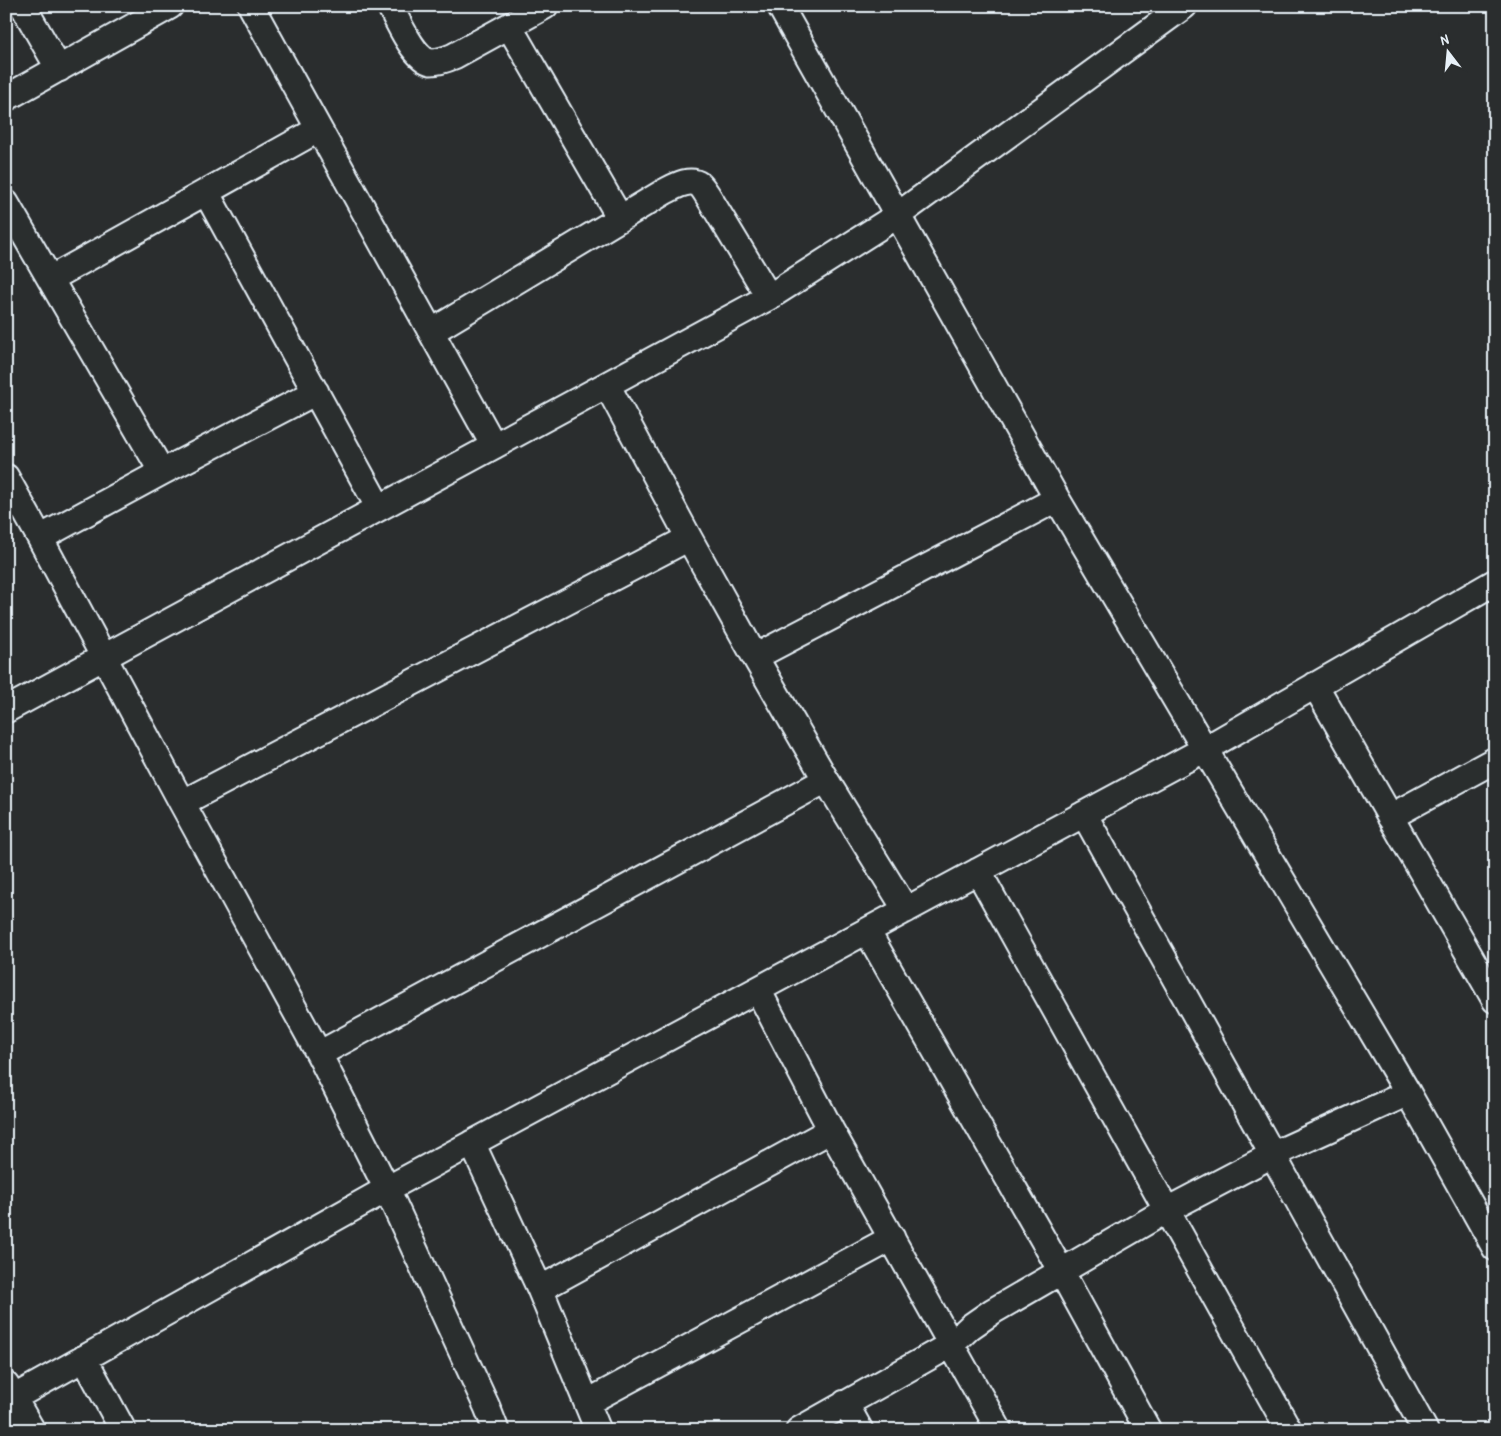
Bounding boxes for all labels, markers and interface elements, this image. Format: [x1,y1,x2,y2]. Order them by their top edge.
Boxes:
north arrow [1424,28,1474,78]
text: N [1438,29,1451,49]

